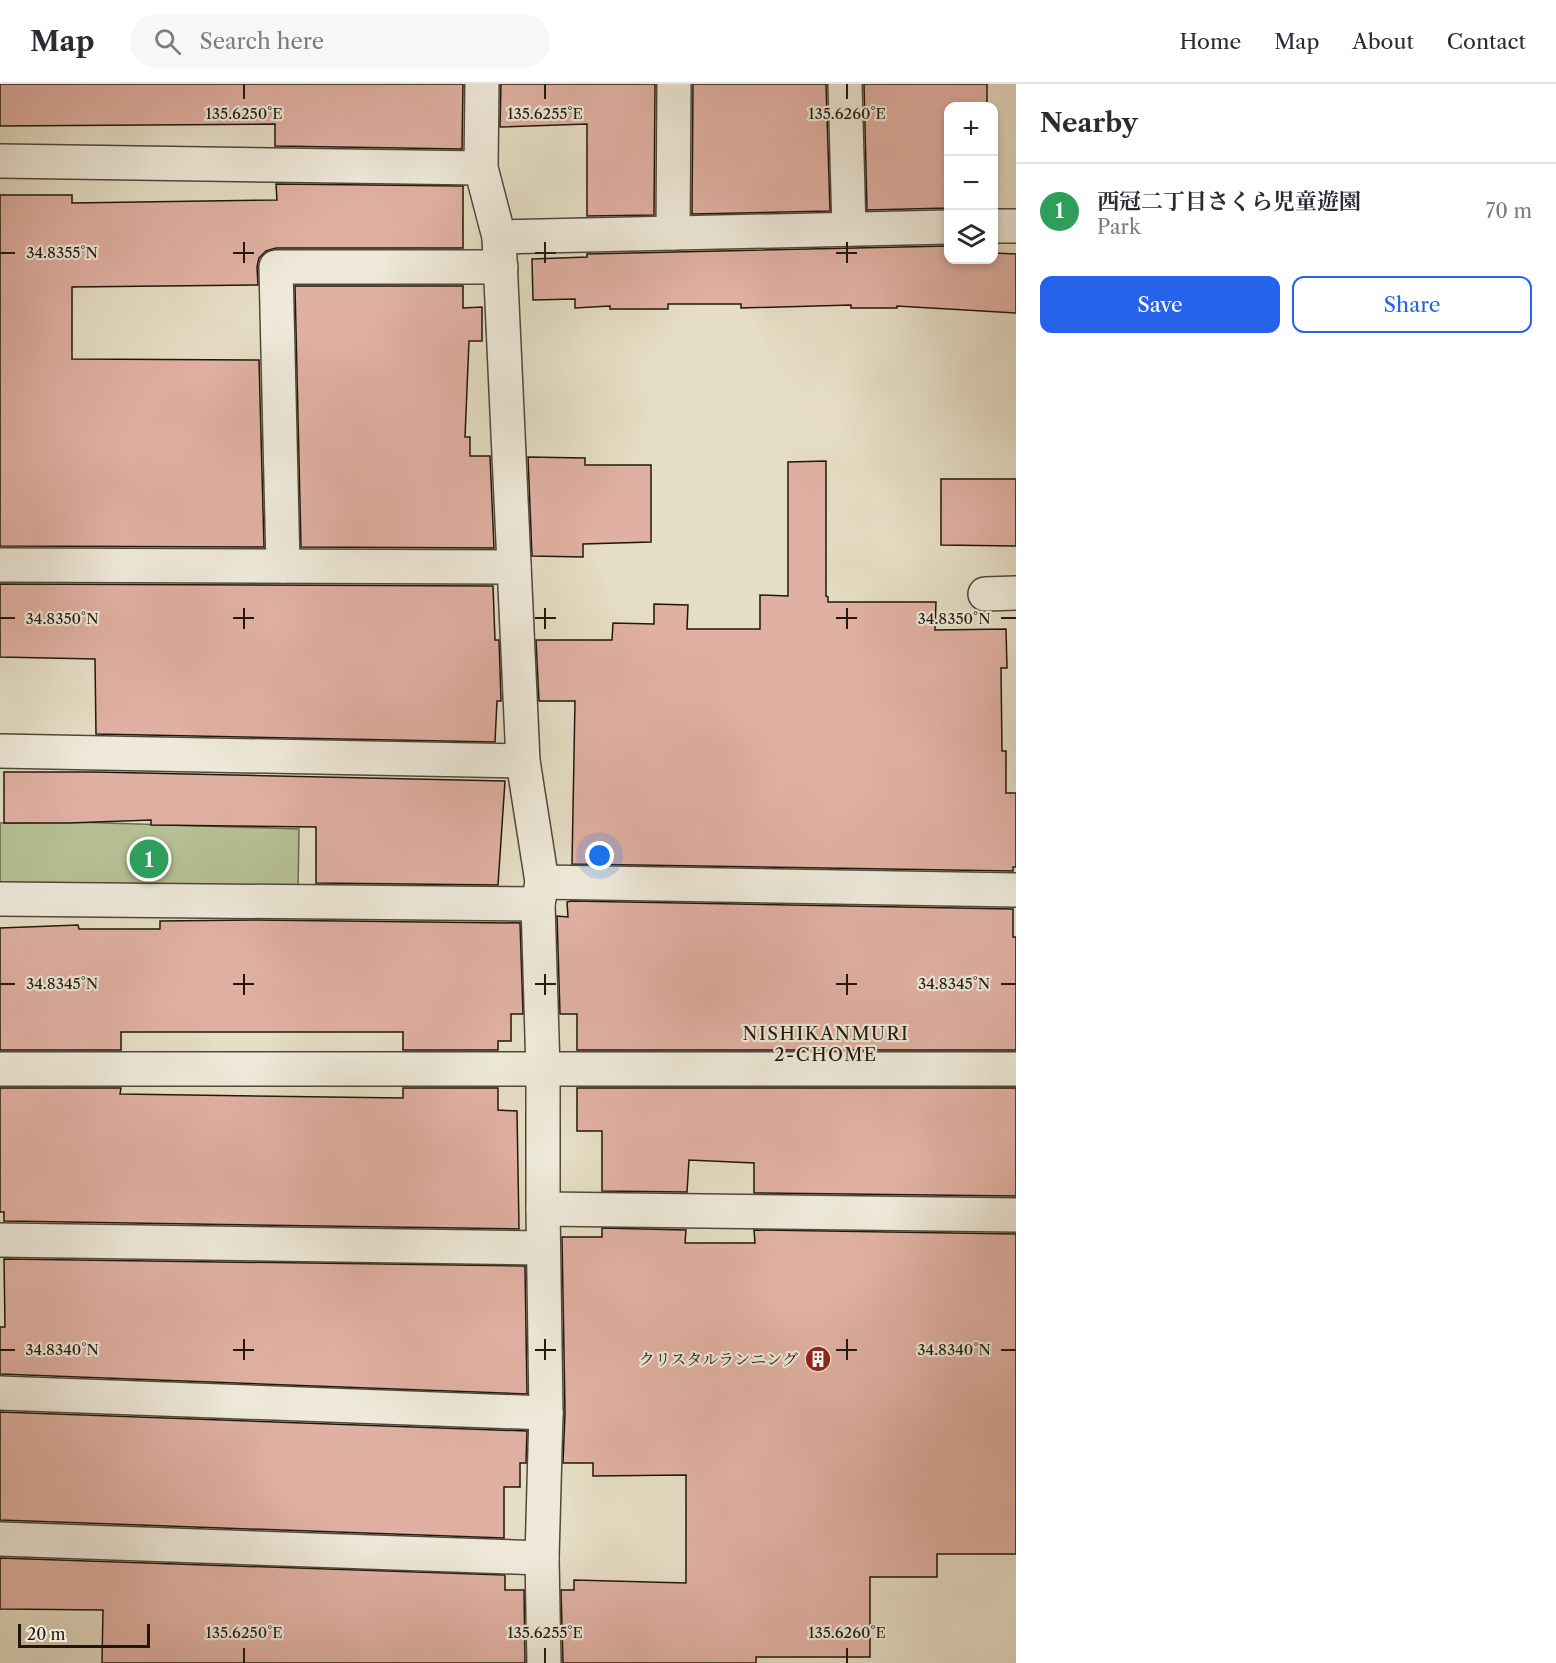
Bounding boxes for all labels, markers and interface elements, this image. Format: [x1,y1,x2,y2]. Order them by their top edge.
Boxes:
search box [130,14,550,68]
text: Map [30,24,94,58]
icon: search [151,25,184,58]
text: Search here [199,28,324,55]
text: Home [1180,29,1241,54]
text: Map [1274,29,1319,54]
text: About [1352,29,1414,54]
text: Contact [1447,29,1526,54]
map controls [944,102,998,264]
button: + [944,102,998,156]
text: 135.6250°E [205,104,283,123]
text: 135.6255°E [507,104,583,123]
text: 135.6260°E [808,104,886,123]
text: Nearby [1040,107,1138,139]
button: − [944,156,998,210]
text: 西冠二丁目さくら児童遊園 [1097,188,1361,215]
text: 1 [1055,199,1064,223]
text: 70 m [1486,199,1532,223]
button: layers [944,210,998,264]
text: Park [1097,215,1140,239]
text: 34.8355°N [26,243,98,262]
button: Save [1040,276,1280,333]
button: Share [1292,276,1532,333]
text: 34.8350°N [25,609,99,628]
text: 34.8350°N [917,609,991,628]
pin: 1 [130,836,168,882]
your location [585,841,614,870]
text: 34.8345°N [26,974,98,993]
text: 34.8345°N [918,974,990,993]
district label: NISHIKANMURI 2-CHOME [743,1023,909,1066]
text: 34.8340°N [25,1340,99,1359]
text: 34.8340°N [917,1340,991,1359]
building icon: クリスタルランニング [803,1344,833,1374]
place label: クリスタルランニング [639,1349,798,1369]
scale bar [18,1621,150,1648]
text: 135.6250°E [205,1623,283,1642]
text: 135.6255°E [507,1623,583,1642]
text: 135.6260°E [808,1623,886,1642]
text: 20 m [27,1624,66,1644]

